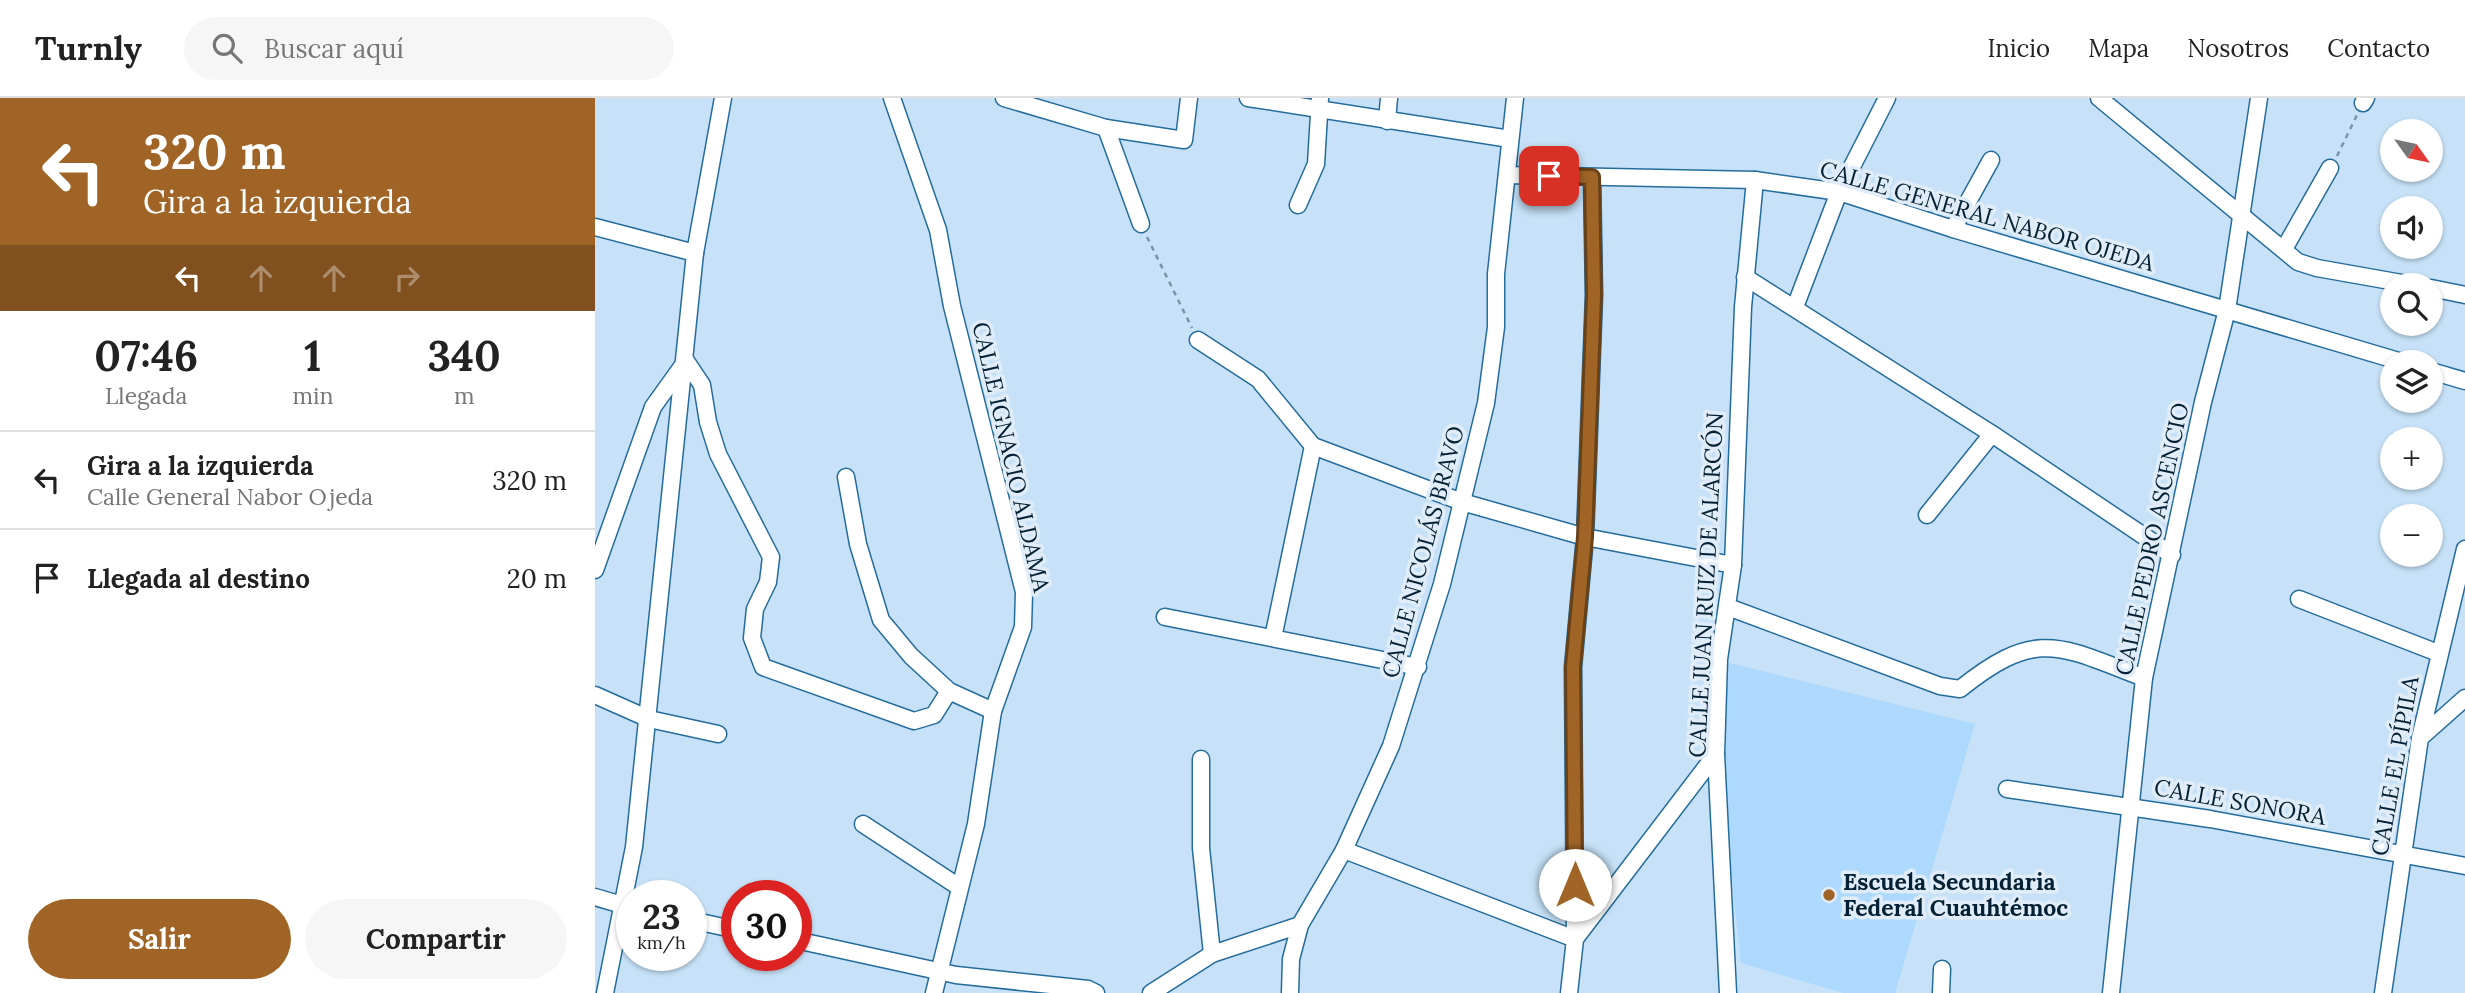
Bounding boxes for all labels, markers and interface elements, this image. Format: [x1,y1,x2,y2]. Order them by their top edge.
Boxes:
search box [184,17,674,80]
text: Turnly [35,27,142,69]
icon: search [208,29,246,67]
text: Buscar aquí [264,32,404,65]
text: Inicio [1987,33,2050,64]
text: Mapa [2088,33,2149,64]
text: Nosotros [2187,33,2289,64]
text: Contacto [2327,33,2430,64]
north arrow [2380,119,2443,182]
map controls [2380,119,2443,567]
text: 320 m [143,120,286,182]
icon: left [28,126,119,217]
pin [1519,146,1579,206]
street label: CALLE GENERAL NABOR OJEDA [1816,154,2158,277]
icon: arrive [1530,157,1568,195]
text: Gira a la izquierda [143,181,412,222]
button: sound [2380,196,2443,259]
icon: left [169,259,207,297]
icon: ahead [242,259,280,297]
icon: ahead [315,259,353,297]
icon: right [388,259,426,297]
button: search [2380,273,2443,336]
street label: CALLE IGNACIO ALDAMA [966,319,1057,595]
text: 07:46 [94,329,198,383]
text: 1 [304,329,321,383]
text: 340 [428,329,501,383]
button: layers [2380,350,2443,413]
text: Llegada [105,381,187,410]
text: min [292,381,333,410]
text: m [454,381,474,410]
street label: CALLE PEDRO ASCENCIO [2108,400,2195,678]
street label: CALLE JUAN RUIZ DE ALARCÓN [1682,412,1729,758]
street label: CALLE NICOLÁS BRAVO [1375,423,1470,681]
button: + [2380,427,2443,490]
text: Gira a la izquierda [87,449,314,482]
icon: left [28,461,66,499]
text: 320 m [492,464,567,497]
text: Calle General Nabor Ojeda [87,482,373,511]
button: − [2380,504,2443,567]
icon: arrive [28,559,66,597]
text: Llegada al destino [87,562,310,595]
text: 20 m [507,562,567,595]
street label: CALLE EL PÍPILA [2364,673,2425,858]
street label: CALLE SONORA [2152,772,2329,831]
position arrow [1538,848,1612,922]
place label: Escuela Secundaria Federal Cuauhtémoc [1843,867,2068,922]
speed limit sign: 30 [721,880,812,971]
marker: Escuela Secundaria Federal Cuauhtémoc [1821,887,1837,903]
text: 23 [642,894,681,939]
button: Salir [28,899,291,979]
button: Compartir [305,899,567,979]
text: km/h [637,931,686,954]

